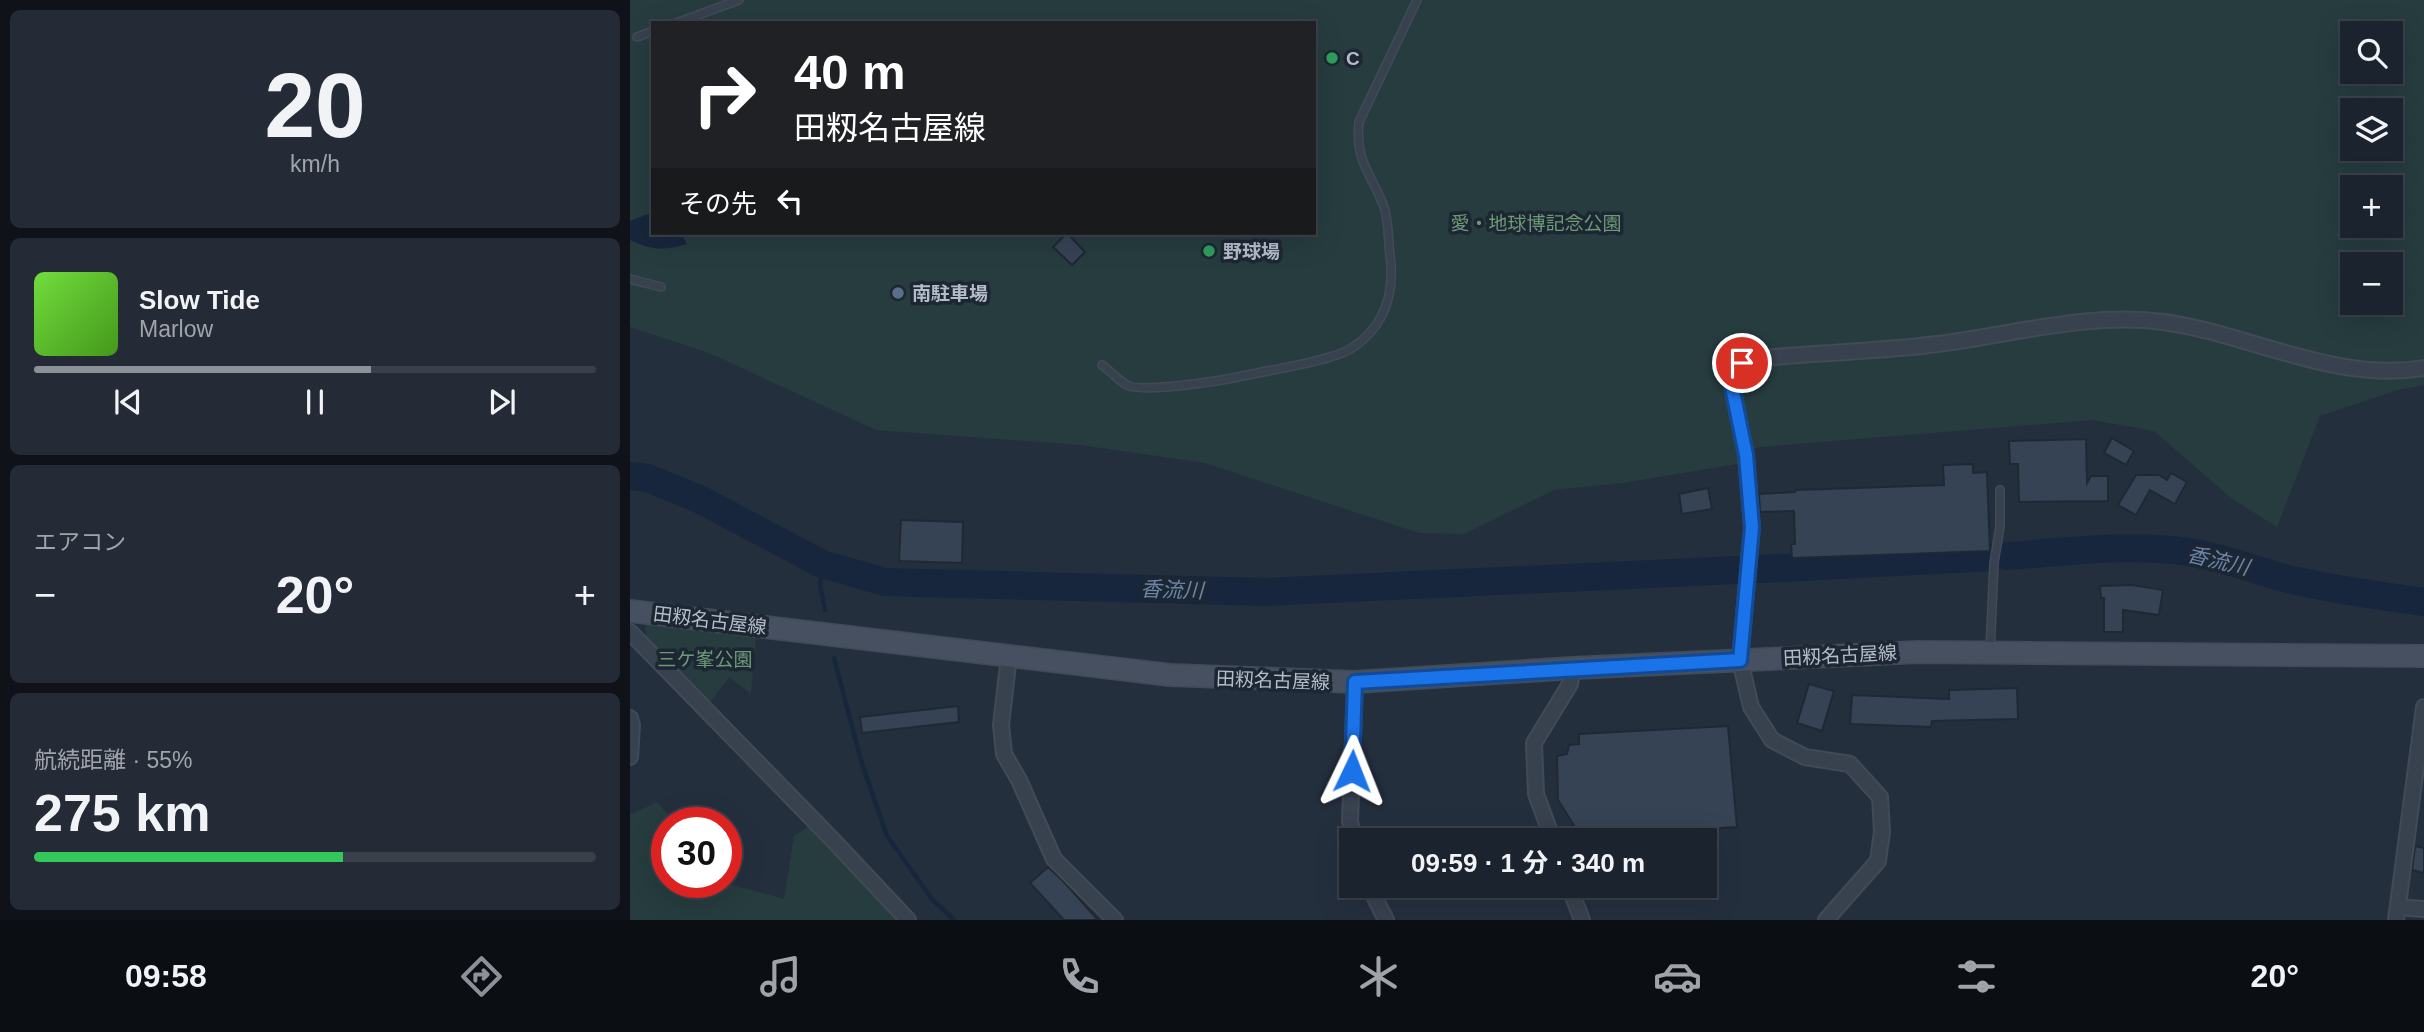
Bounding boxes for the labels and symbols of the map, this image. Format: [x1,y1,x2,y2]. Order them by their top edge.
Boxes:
place label: C [1346,48,1360,69]
marker: C [1324,50,1340,66]
park label: 愛・地球博記念公園 [1450,213,1622,234]
place label: 野球場 [1223,241,1280,262]
marker: 野球場 [1201,243,1217,259]
place label: 南駐車場 [912,283,988,304]
marker: 南駐車場 [890,285,906,301]
pin [1712,333,1772,393]
water label: 香流川 [2185,542,2253,579]
water label: 香流川 [1140,577,1206,602]
street label: 田籾名古屋線 [652,603,768,638]
street label: 田籾名古屋線 [1783,642,1898,669]
park label: 三ケ峯公園 [657,649,753,670]
street label: 田籾名古屋線 [1216,668,1330,693]
position arrow [1315,734,1389,808]
speed limit sign: 30 [651,807,742,898]

